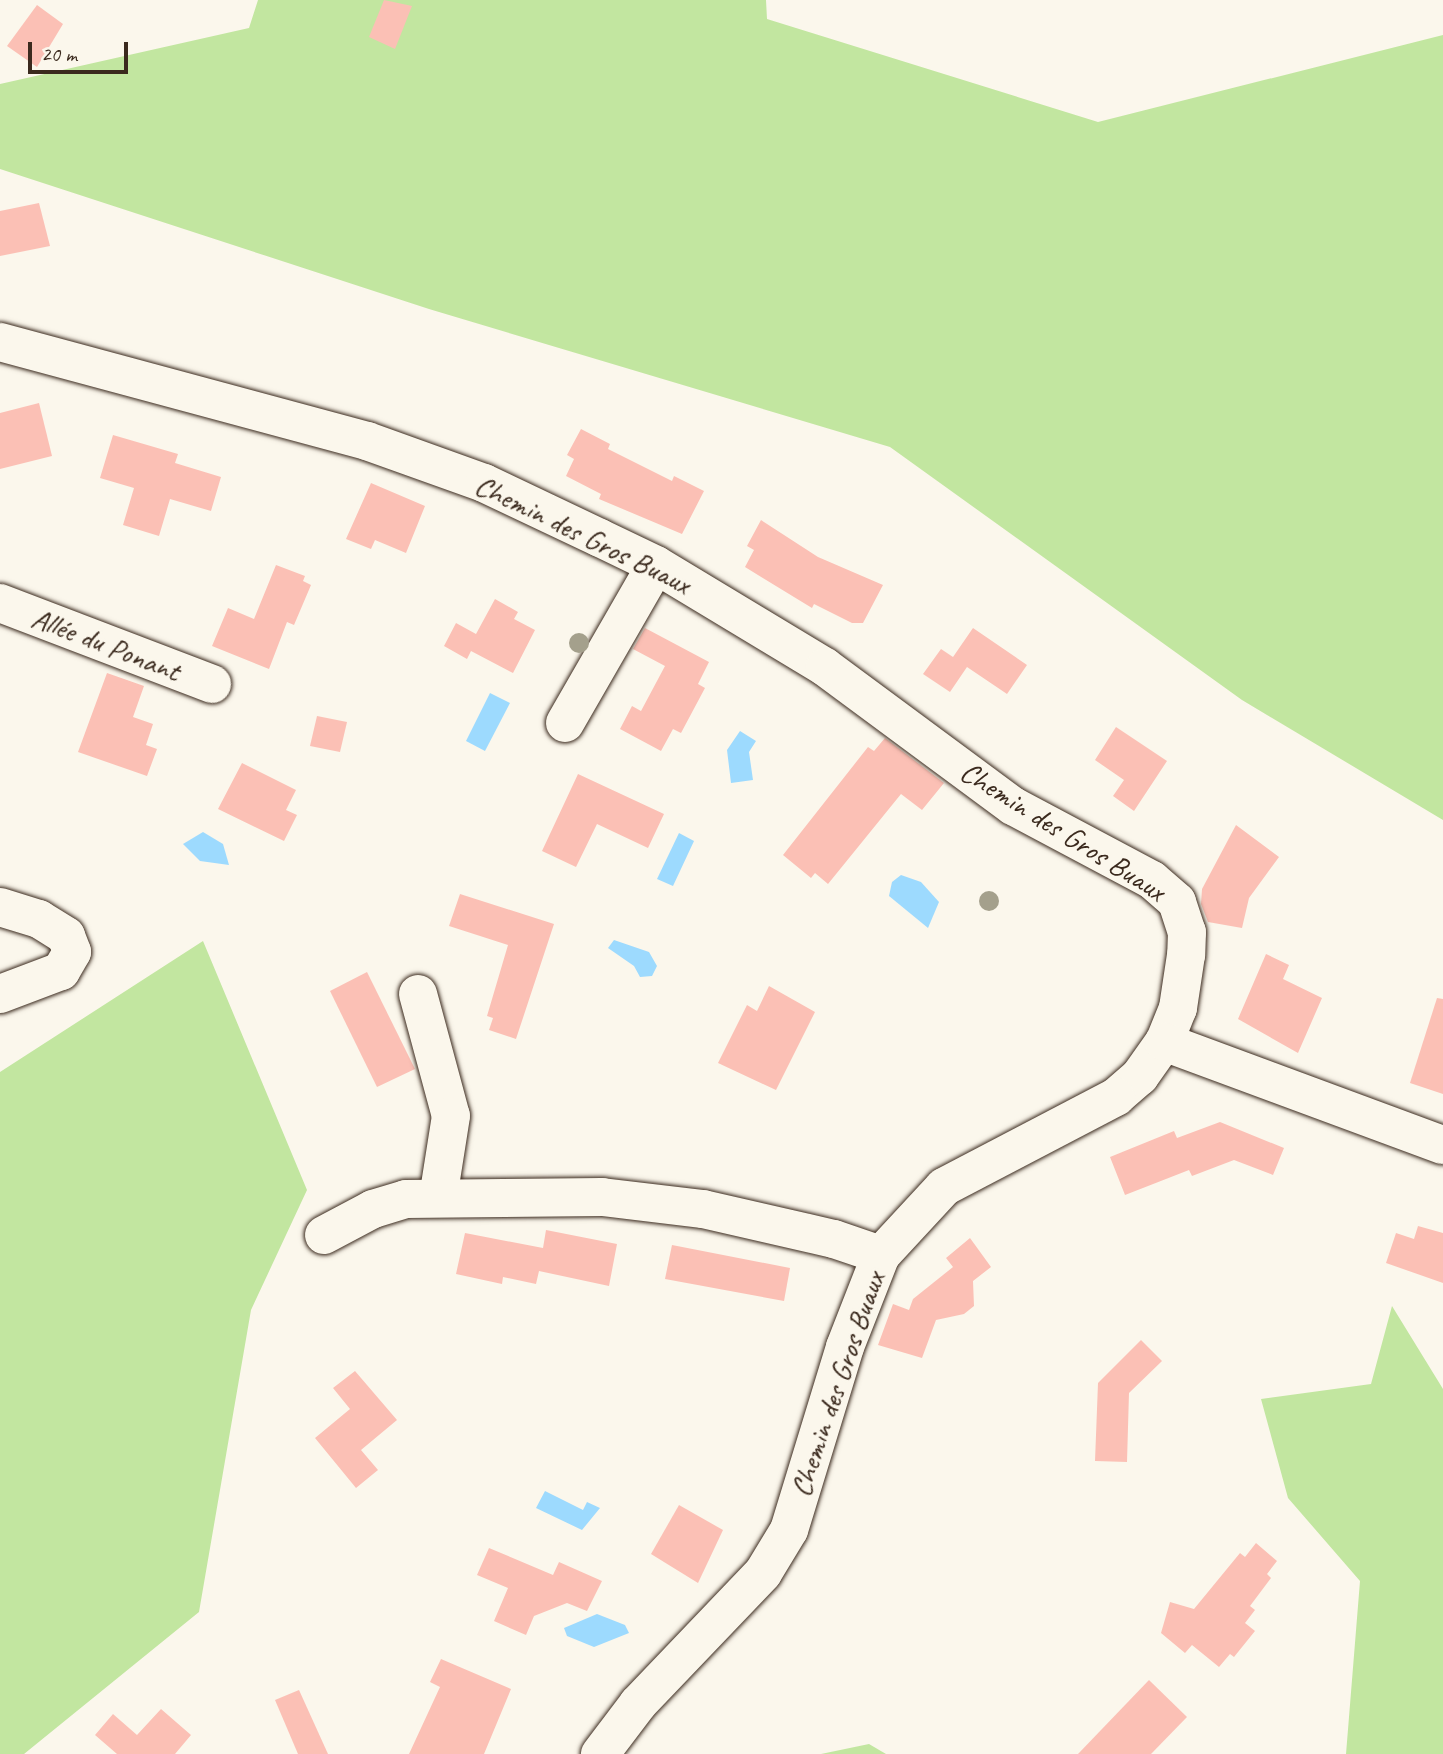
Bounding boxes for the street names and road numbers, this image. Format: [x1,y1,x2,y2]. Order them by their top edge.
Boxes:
street label: Chemin des Gros Buaux [469,466,697,602]
street label: Allée du Ponant [27,600,185,688]
street label: Chemin des Gros Buaux [954,753,1172,909]
street label: Chemin des Gros Buaux [782,1267,892,1501]

